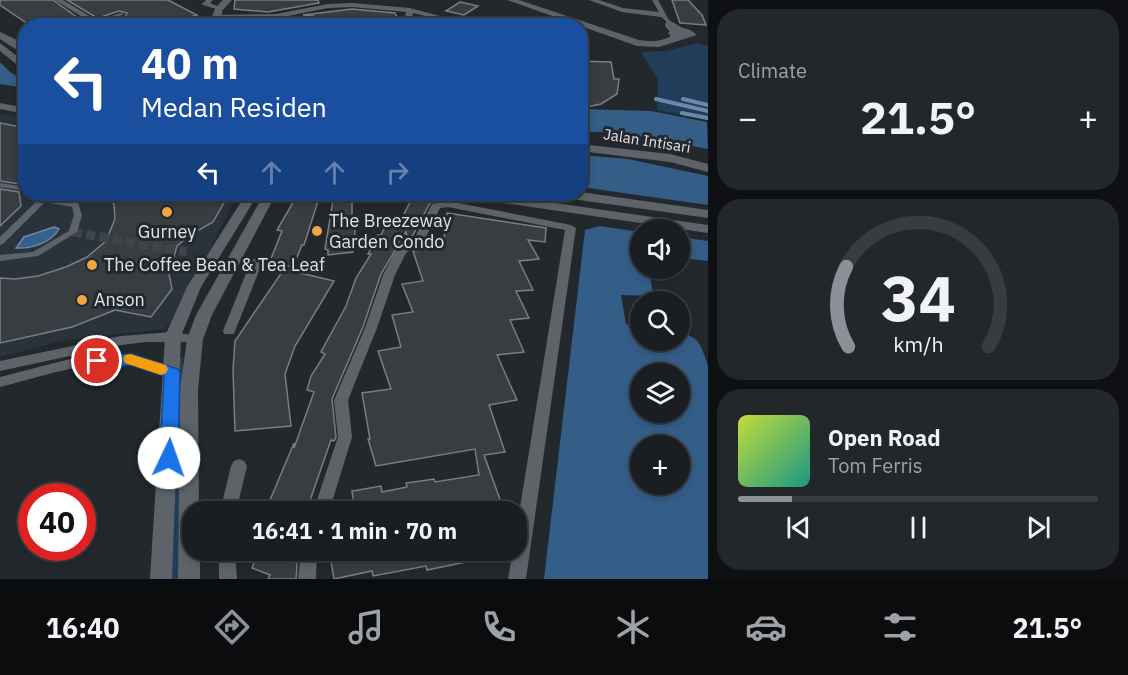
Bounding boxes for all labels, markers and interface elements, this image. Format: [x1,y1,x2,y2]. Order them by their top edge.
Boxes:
text: 40 m [141,36,239,91]
icon: left [42,42,120,120]
text: Climate [738,57,807,84]
text: 21.5° [860,88,976,146]
text: Medan Residen [141,89,327,124]
text: − [738,96,758,139]
text: + [1078,96,1098,139]
street label: Jalan Intisari [602,124,692,157]
icon: left [192,156,225,189]
icon: ahead [255,156,288,189]
icon: ahead [318,156,351,189]
icon: right [381,156,414,189]
marker: Gurney [160,205,174,219]
place label: The Breezeway Garden Condo [329,209,452,253]
map controls [630,219,690,495]
button: sound [630,219,690,279]
place label: Gurney [138,220,196,243]
marker: The Breezeway Garden Condo [310,224,324,238]
place label: The Coffee Bean & Tea Leaf [104,253,325,276]
text: 34 [881,257,955,338]
marker: The Coffee Bean & Tea Leaf [85,258,99,272]
place label: Anson [94,288,145,311]
button: search [630,291,690,351]
marker: Anson [75,293,89,307]
text: km/h [893,330,943,358]
pin [71,335,122,386]
icon: arrive [80,344,113,377]
button: layers [630,363,690,423]
text: Open Road [828,423,941,452]
position arrow [137,426,201,490]
button: + [630,435,690,495]
text: Tom Ferris [828,452,923,479]
speed limit sign: 40 [18,483,96,561]
icon: previous [782,511,815,544]
icon: pause [902,511,935,544]
icon: next [1022,511,1055,544]
text: 16:41 · 1 min · 70 m [252,516,457,545]
icon: directions [211,606,253,648]
icon: music [345,606,387,648]
icon: phone [478,606,520,648]
icon: climate [612,606,654,648]
icon: car [745,606,787,648]
icon: filters [879,606,921,648]
text: 16:40 [46,610,120,645]
text: 21.5° [1012,610,1082,645]

